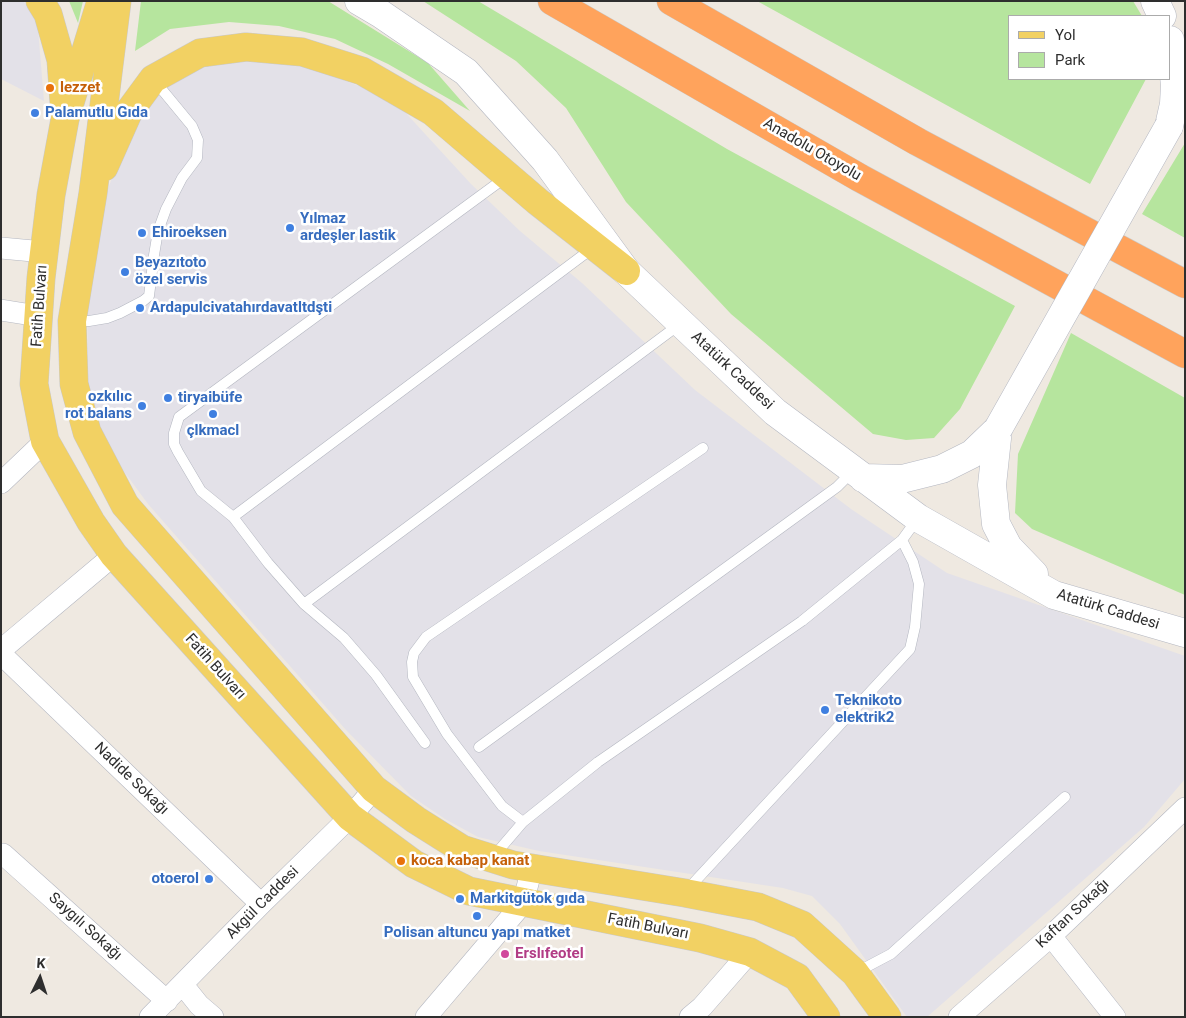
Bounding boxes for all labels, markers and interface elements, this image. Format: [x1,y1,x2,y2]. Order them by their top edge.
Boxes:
legend [1008,15,1171,80]
text: Yol [1055,26,1076,44]
text: Park [1055,51,1085,69]
place label: lezzet [60,79,100,97]
marker: lezzet [44,82,56,94]
place label: Palamutlu Gıda [45,104,148,122]
marker: Palamutlu Gıda [29,107,41,119]
street label: Anadolu Otoyolu [760,115,864,185]
place label: Yılmaz ardeşler lastik [300,210,396,245]
marker: Yılmaz ardeşler lastik [284,222,296,234]
place label: Ehiroeksen [152,224,227,242]
marker: Ehiroeksen [136,227,148,239]
place label: Beyazıtoto özel servis [135,254,207,289]
street label: Fatih Bulvarı [28,264,52,348]
marker: Beyazıtoto özel servis [119,266,131,278]
place label: Ardapulcivatahırdavatltdşti [150,299,332,317]
marker: Ardapulcivatahırdavatltdşti [134,302,146,314]
street label: Atatürk Caddesi [687,328,777,414]
place label: ozkılıc rot balans [65,388,132,423]
place label: tiryaibüfe [178,389,242,407]
marker: tiryaibüfe [162,392,174,404]
marker: ozkılıc rot balans [136,400,148,412]
marker: çlkmacl [207,408,219,420]
place label: çlkmacl [187,422,239,440]
street label: Atatürk Caddesi [1054,586,1162,634]
street label: Fatih Bulvarı [181,630,249,704]
place label: Teknikoto elektrik2 [835,692,902,727]
marker: Teknikoto elektrik2 [819,704,831,716]
street label: Nadide Sokağı [90,739,172,819]
place label: koca kabap kanat [411,852,529,870]
marker: koca kabap kanat [395,855,407,867]
street label: Akgül Caddesi [223,863,303,943]
place label: otoerol [151,870,199,888]
marker: otoerol [203,873,215,885]
street label: Kaftan Sokağı [1033,876,1113,952]
street label: Saygılı Sokağı [45,889,125,965]
place label: Markitgütok gıda [470,890,585,908]
marker: Markitgütok gıda [454,893,466,905]
marker: Polisan altuncu yapı matket [471,910,483,922]
street label: Fatih Bulvarı [606,910,690,944]
place label: Polisan altuncu yapı matket [384,924,570,942]
place label: Erslıfeotel [515,945,584,963]
marker: Erslıfeotel [499,948,511,960]
north arrow [15,953,65,1003]
text: K [36,955,46,971]

